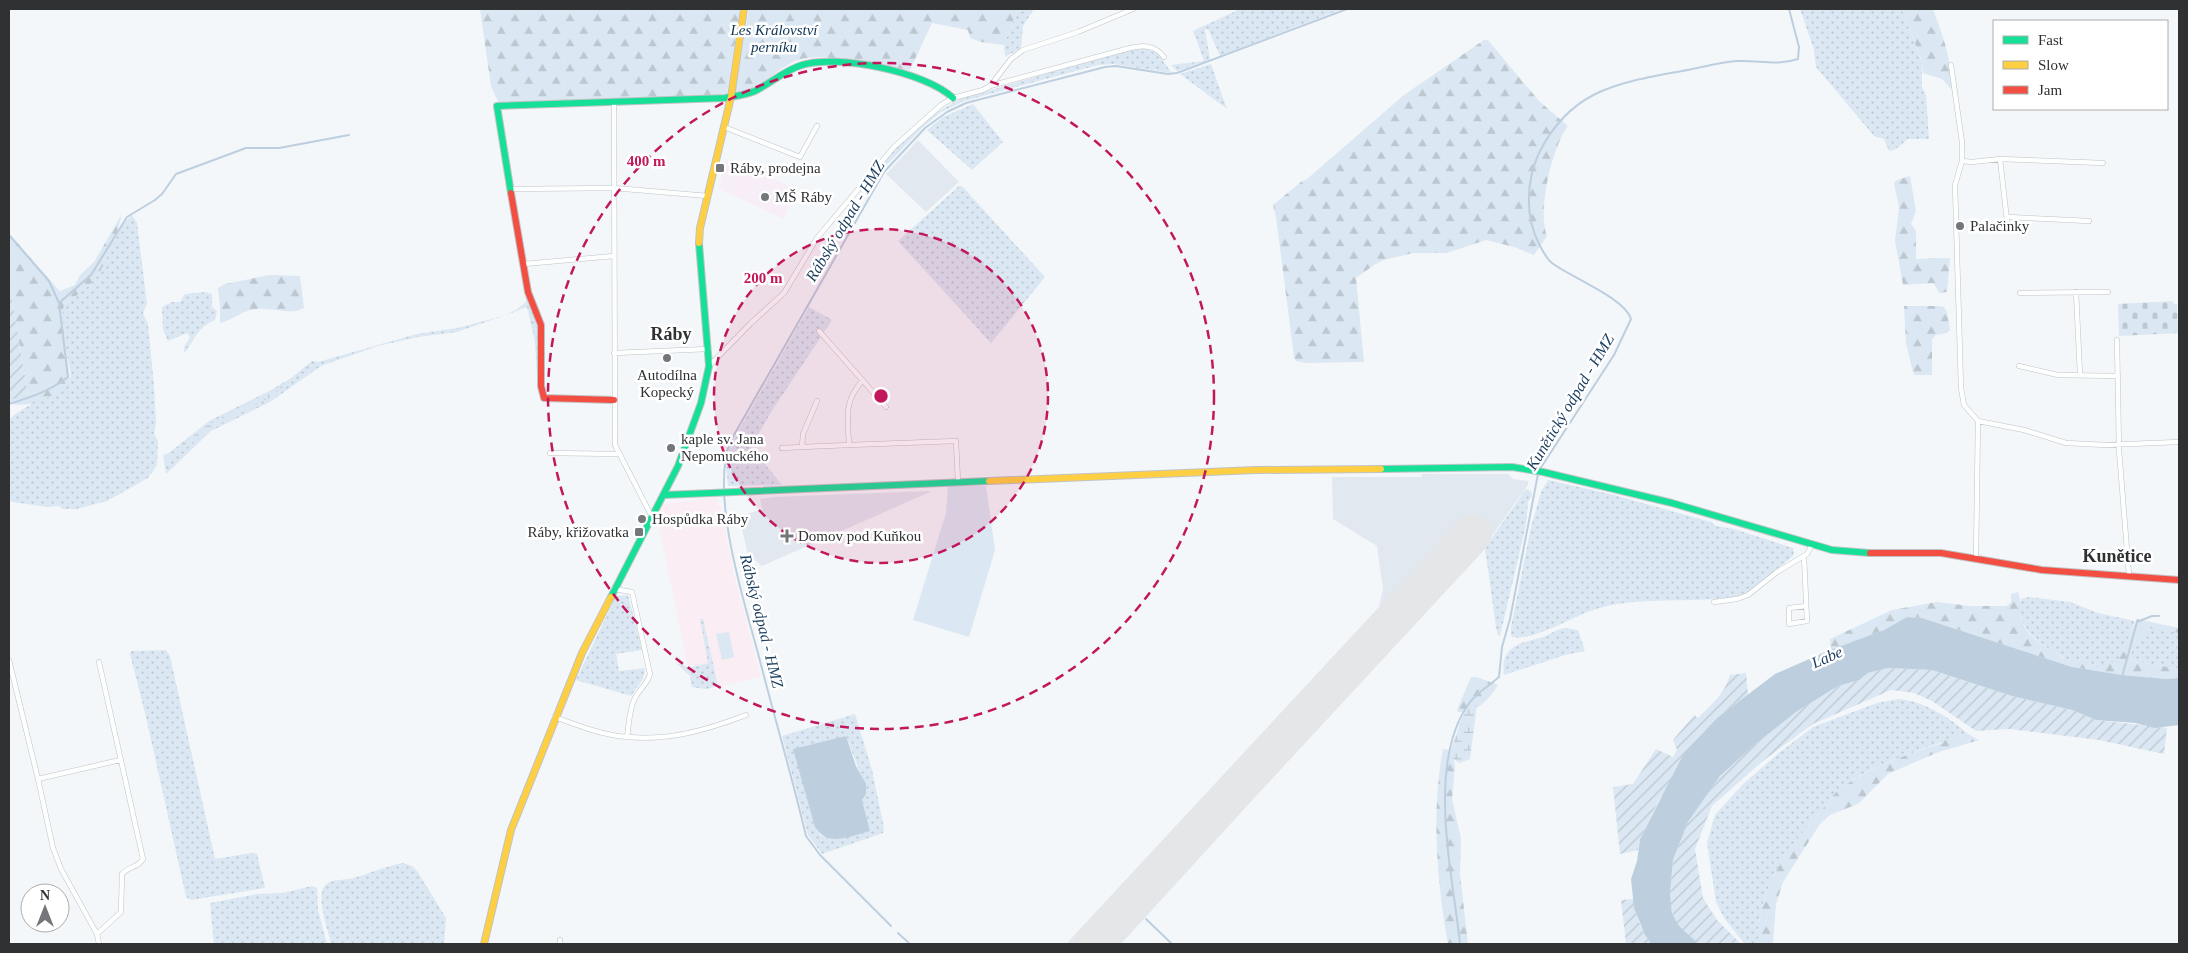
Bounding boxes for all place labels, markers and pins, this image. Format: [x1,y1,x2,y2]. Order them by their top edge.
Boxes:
place label: Ráby, prodejna [730,160,821,176]
marker: Ráby, prodejna [714,162,726,174]
place label: MŠ Ráby [775,189,833,205]
marker: MŠ Ráby [759,191,771,203]
place label: Palačinky [1970,218,2030,234]
marker: Palačinky [1954,220,1966,232]
marker: Autodílna Kopecký [661,352,673,364]
place label: Autodílna Kopecký [637,367,697,400]
centre of rings [872,387,890,405]
place label: kaple sv. Jana Nepomuckého [681,431,768,464]
marker: kaple sv. Jana Nepomuckého [665,442,677,454]
place label: Hospůdka Ráby [652,511,749,527]
marker: Hospůdka Ráby [636,513,648,525]
place label: Ráby, křižovatka [528,524,629,540]
marker: Ráby, křižovatka [633,526,645,538]
place label: Domov pod Kuňkou [798,528,922,544]
marker: Domov pod Kuňkou [780,529,794,543]

